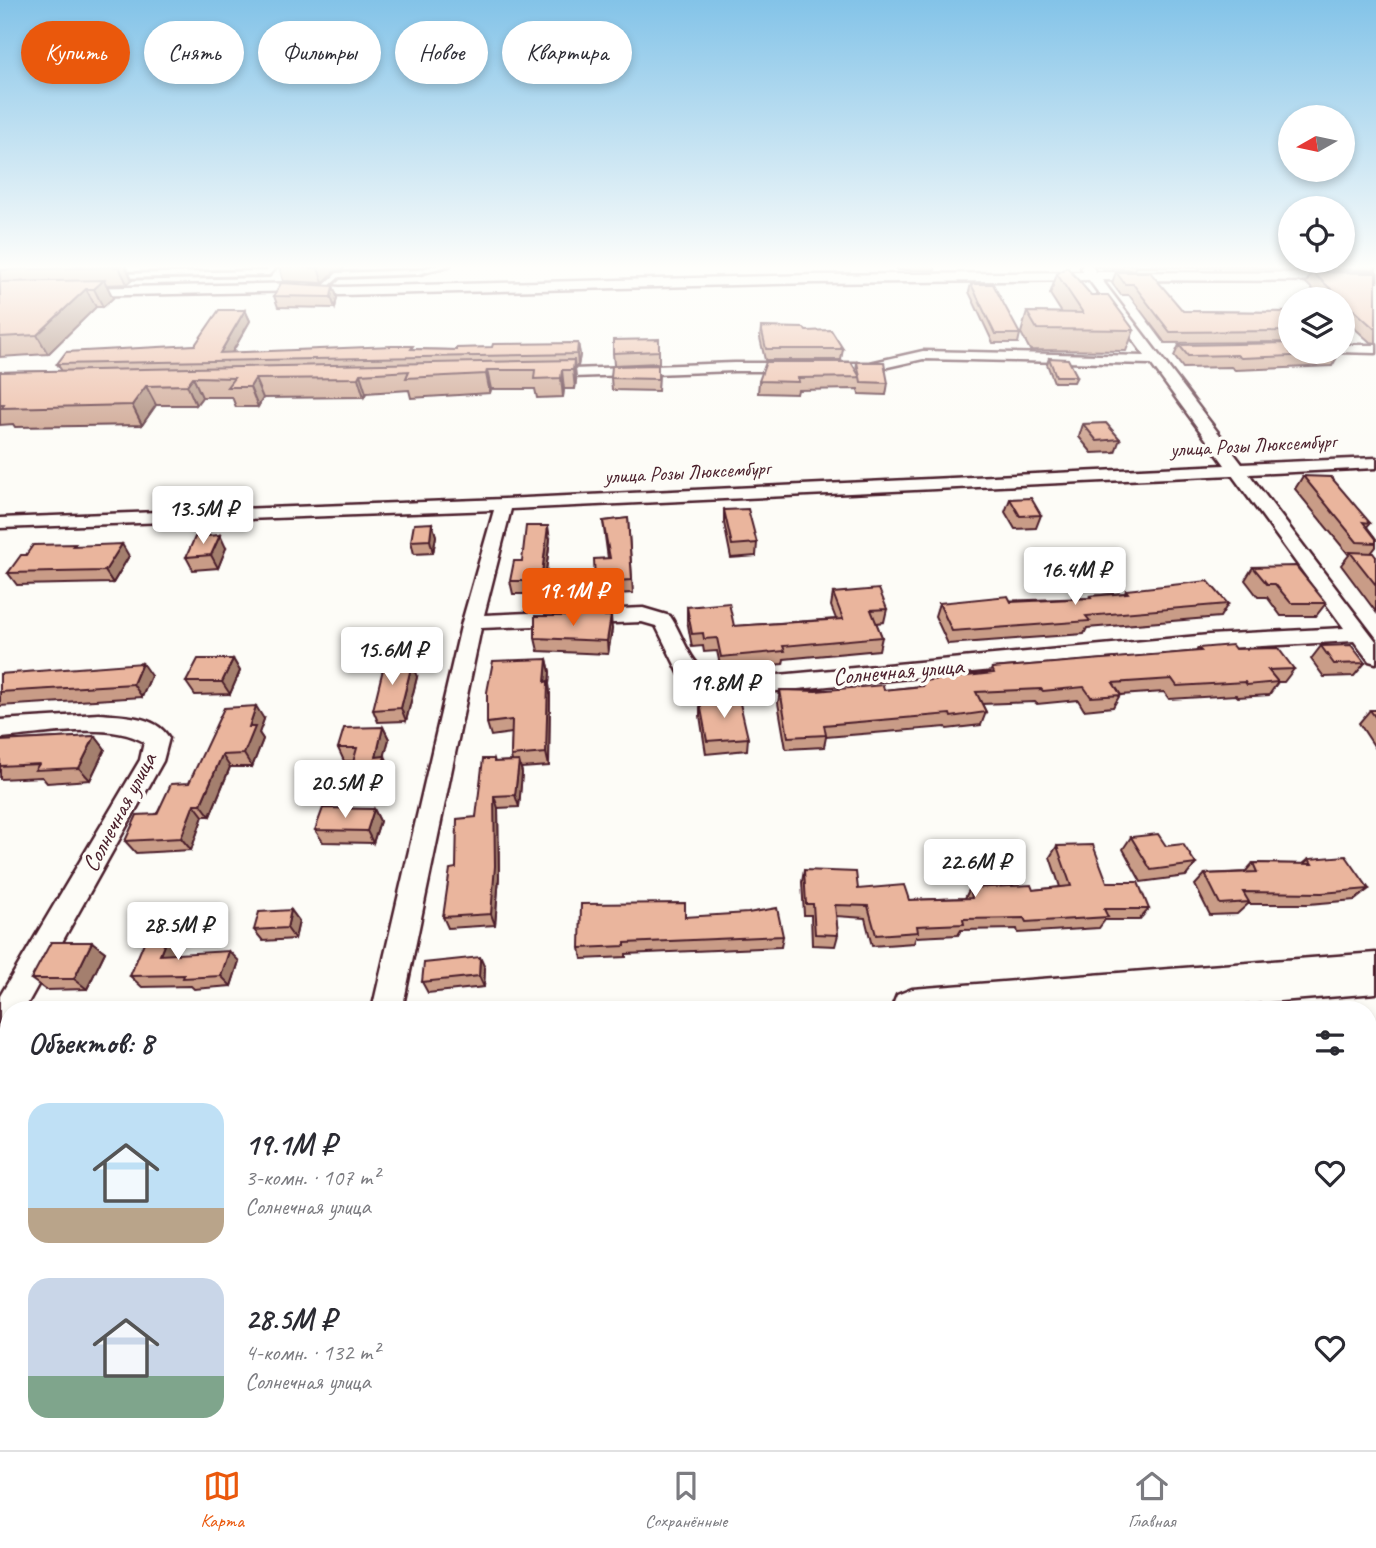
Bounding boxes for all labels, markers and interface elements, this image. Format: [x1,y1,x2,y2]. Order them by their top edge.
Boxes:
chip: Купить [21,21,130,84]
chip: Снять [144,21,244,84]
chip: Фильтры [258,21,381,84]
chip: Новое [395,21,488,84]
chip: Квартира [502,21,632,84]
north arrow [1278,105,1354,182]
map controls [1278,105,1355,364]
button: locate [1278,196,1355,273]
button: layers [1278,287,1355,364]
street label: улица Розы Люксембург [1167,427,1340,462]
street label: улица Розы Люксембург [601,454,774,489]
pin: 13.5M ₽ [138,486,268,546]
text: 13.5M ₽ [168,494,238,523]
pin: 16.4M ₽ [1010,548,1140,607]
text: 16.4M ₽ [1040,555,1110,584]
pin: 19.1M ₽ [508,568,638,628]
text: 19.1M ₽ [538,576,608,605]
pin: 15.6M ₽ [327,628,457,687]
text: 15.6M ₽ [357,635,427,664]
street label: Солнечная улица [831,650,966,692]
pin: 19.8M ₽ [659,660,789,720]
text: 19.8M ₽ [689,668,759,697]
street label: Солнечная улица [75,746,164,877]
pin: 20.5M ₽ [280,760,410,820]
text: 20.5M ₽ [310,768,380,797]
pin: 22.6M ₽ [910,839,1040,899]
text: 22.6M ₽ [940,847,1010,876]
pin: 28.5M ₽ [113,902,243,962]
text: 28.5M ₽ [143,910,213,939]
text: Объектов: 8 [28,1024,153,1062]
icon: filters [1311,1024,1349,1062]
text: 19.1M ₽ [245,1125,336,1163]
icon: home [84,1131,168,1215]
icon: heart [1311,1154,1349,1192]
text: 3-комн. · 107 m² [245,1163,379,1192]
text: Солнечная улица [245,1192,371,1221]
text: 28.5M ₽ [245,1300,336,1338]
icon: home [84,1306,168,1390]
icon: heart [1311,1329,1349,1367]
text: 4-комн. · 132 m² [245,1338,379,1367]
text: Солнечная улица [245,1367,371,1396]
tab: Карта [200,1467,244,1533]
tab: Сохранённые [645,1467,727,1533]
tab: Главная [1128,1467,1176,1533]

